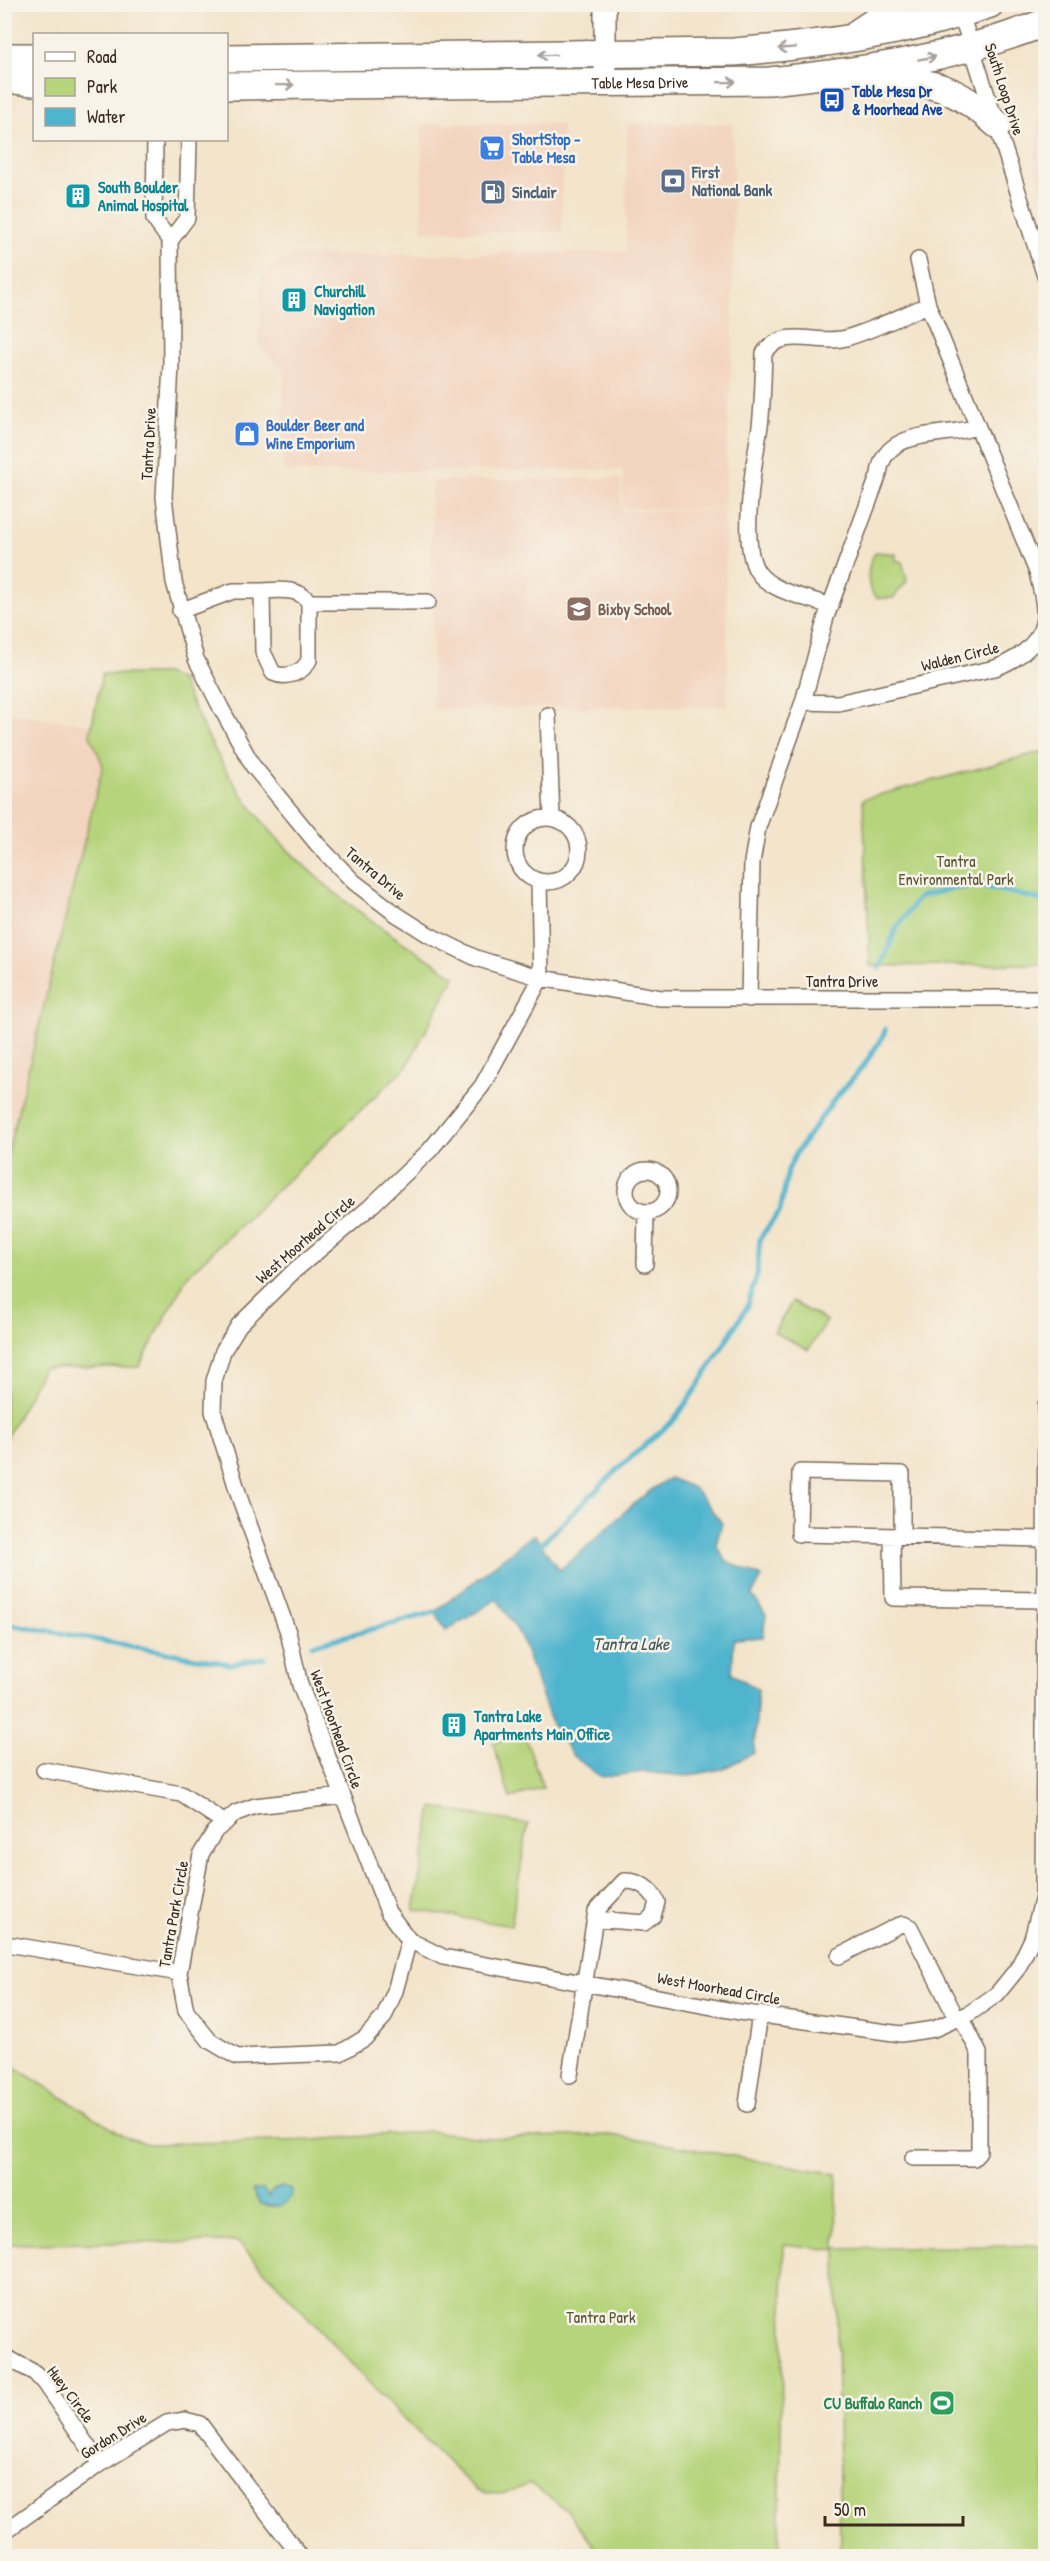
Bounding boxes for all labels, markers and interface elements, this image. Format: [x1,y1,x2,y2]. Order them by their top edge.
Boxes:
legend [33,33,228,141]
street label: South Loop Drive [980,40,1030,138]
one-way arrow [778,43,798,54]
text: Road [87,44,117,69]
one-way arrow [538,49,558,61]
one-way arrow [917,52,937,63]
street label: Table Mesa Drive [591,71,689,94]
text: Park [87,74,118,99]
one-way arrow [716,76,736,88]
one-way arrow [274,79,294,91]
place label: Table Mesa Dr & Moorhead Ave [851,80,943,120]
bus stop icon: Table Mesa Dr & Moorhead Ave [817,85,847,115]
text: Water [87,104,125,129]
place label: ShortStop - Table Mesa [511,128,581,168]
supermarket icon: ShortStop - Table Mesa [477,133,507,163]
place label: First National Bank [691,161,772,201]
bank icon: First National Bank [658,166,688,196]
place label: South Boulder Animal Hospital [98,176,189,217]
fuel station icon: Sinclair [478,177,508,207]
building icon: South Boulder Animal Hospital [63,181,93,211]
place label: Sinclair [512,181,557,203]
place label: Churchill Navigation [314,280,375,321]
building icon: Churchill Navigation [279,285,309,315]
street label: Tantra Drive [135,406,161,481]
place label: Boulder Beer and Wine Emporium [266,414,365,455]
shop icon: Boulder Beer and Wine Emporium [232,419,262,449]
school or university icon: Bixby School [564,594,594,624]
place label: Bixby School [598,598,672,621]
street label: Walden Circle [919,636,1002,676]
street label: Tantra Drive [341,841,411,905]
park label: Tantra Environmental Park [898,850,1014,890]
street label: Tantra Drive [806,970,879,992]
street label: West Moorhead Circle [251,1189,360,1288]
water label: Tantra Lake [593,1631,670,1656]
street label: West Moorhead Circle [305,1667,369,1792]
place label: Tantra Lake Apartments Main Office [473,1705,611,1746]
building icon: Tantra Lake Apartments Main Office [439,1710,469,1740]
street label: Tantra Park Circle [153,1858,193,1969]
street label: West Moorhead Circle [656,1966,783,2010]
park label: Tantra Park [566,2306,636,2328]
street label: Huey Circle [42,2361,100,2427]
sports icon: CU Buffalo Ranch [927,2388,957,2418]
place label: CU Buffalo Ranch [823,2392,922,2414]
street label: Gordon Drive [76,2406,151,2464]
scale bar [825,2489,963,2527]
text: 50 m [834,2497,866,2522]

